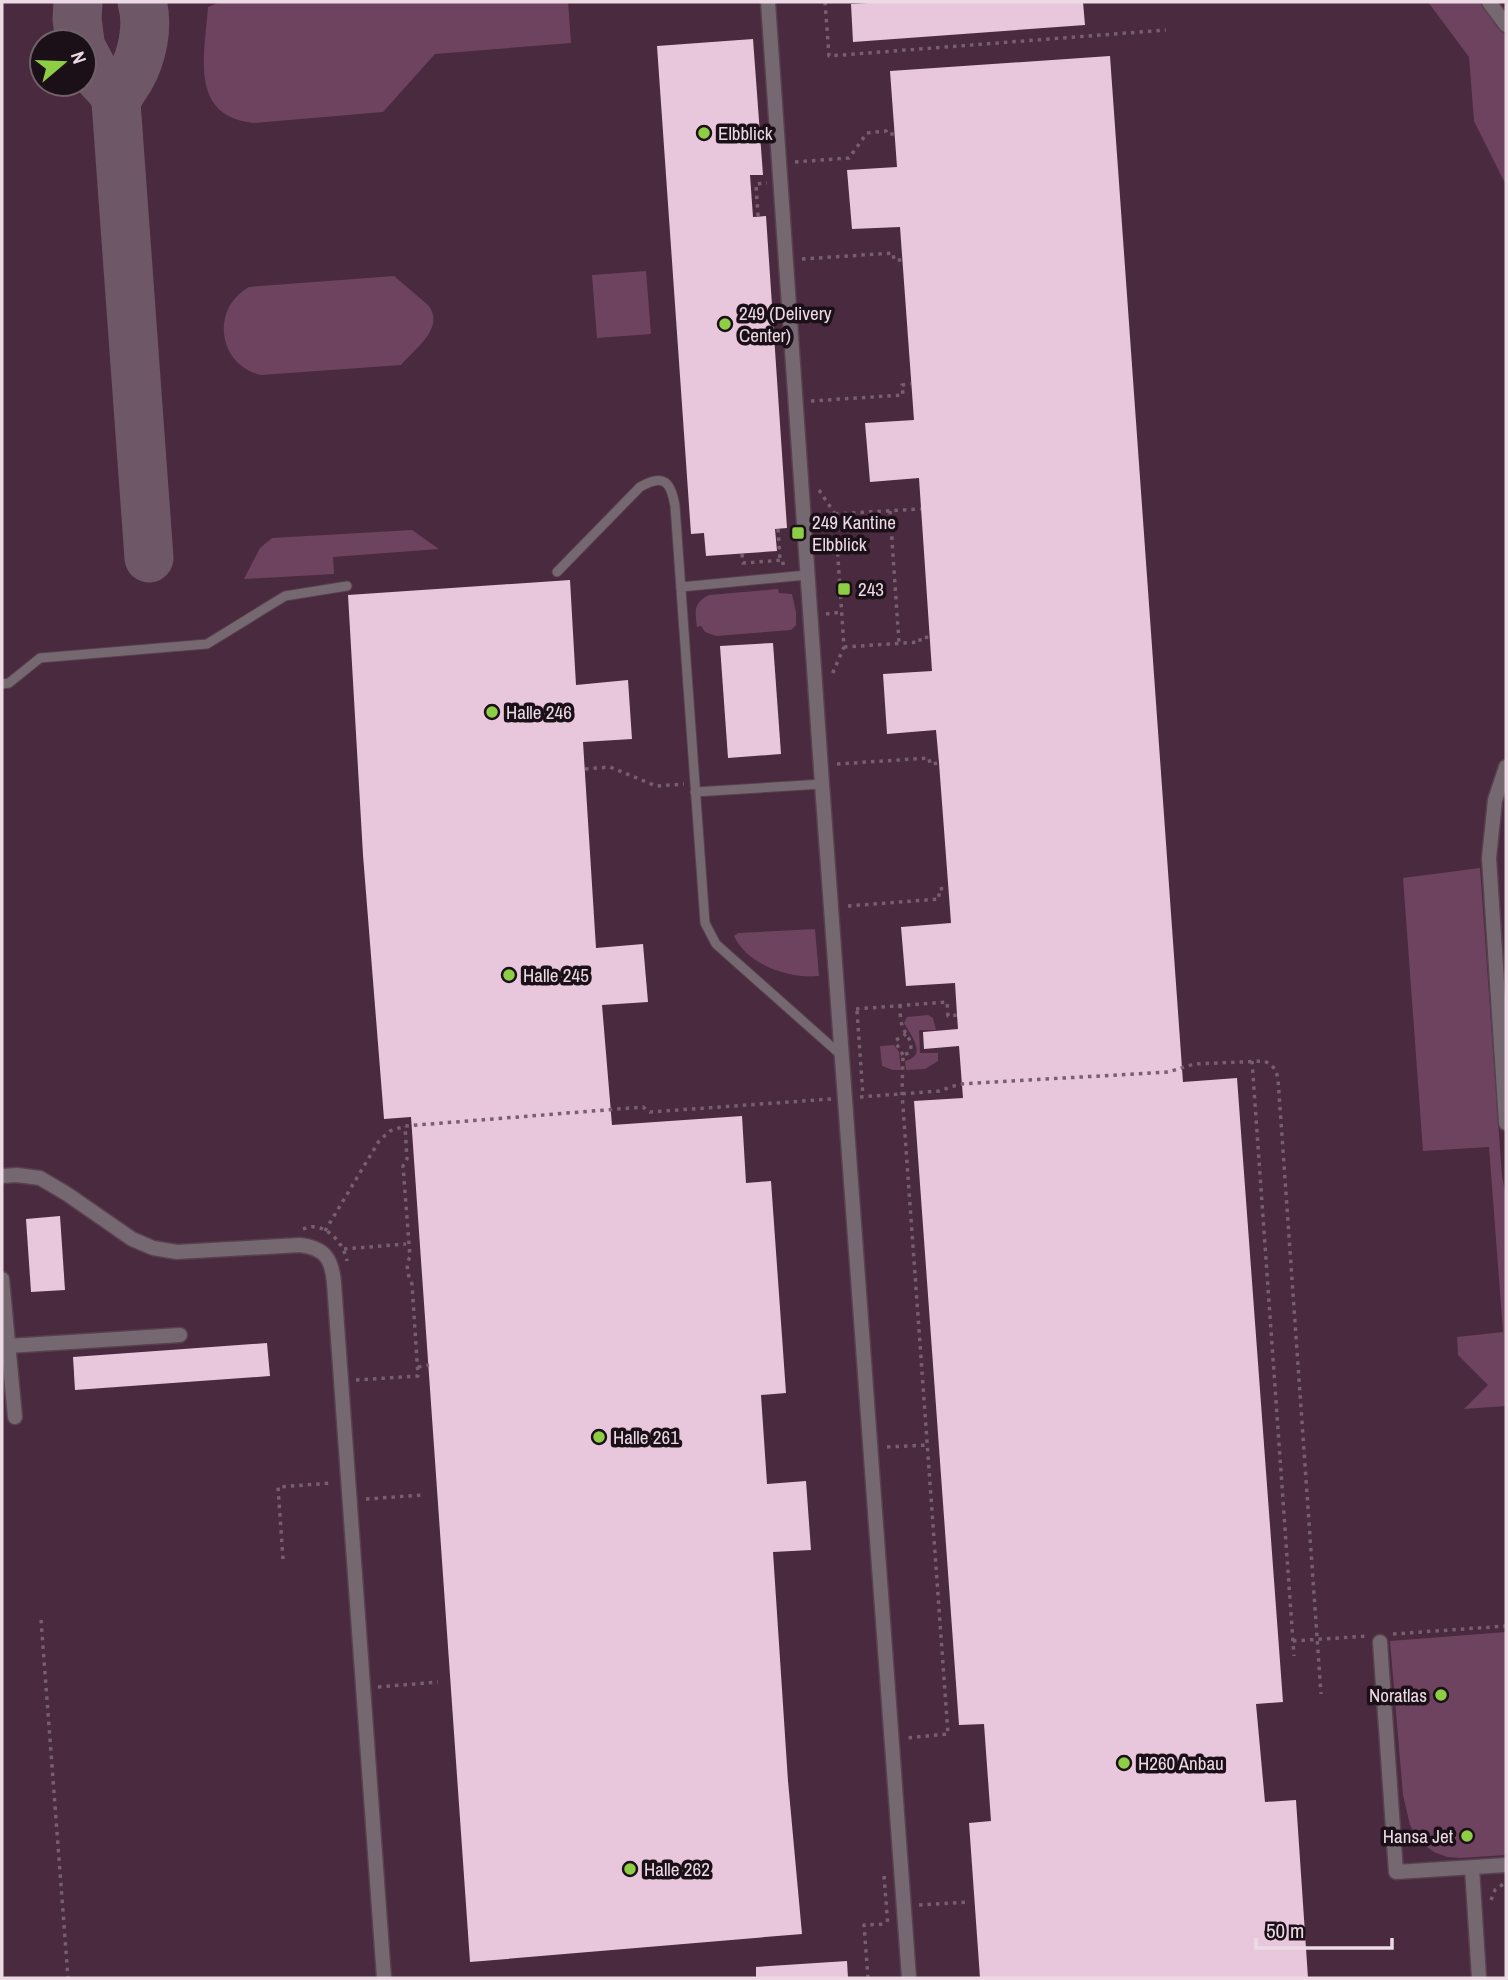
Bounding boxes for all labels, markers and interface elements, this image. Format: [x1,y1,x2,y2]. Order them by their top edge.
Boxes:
north arrow [28,28,98,98]
text: N [65,48,93,67]
place label: Elbblick [718,120,773,146]
marker: Elbblick [696,125,712,141]
place label: 249 (Delivery Center) [739,300,832,348]
marker: 249 (Delivery Center) [717,316,733,332]
place label: 249 Kantine Elbblick [812,509,896,557]
marker: 249 Kantine Elbblick [790,525,806,541]
place label: 243 [858,576,884,602]
marker: 243 [836,581,852,597]
place label: Halle 246 [506,699,572,725]
marker: Halle 246 [484,704,500,720]
place label: Halle 245 [523,962,589,988]
marker: Halle 245 [501,967,517,983]
place label: Halle 261 [613,1424,679,1450]
marker: Halle 261 [591,1429,607,1445]
place label: Noratlas [1369,1682,1427,1708]
marker: Noratlas [1433,1687,1449,1703]
place label: H260 Anbau [1138,1750,1224,1776]
marker: H260 Anbau [1116,1755,1132,1771]
place label: Hansa Jet [1383,1823,1454,1849]
marker: Hansa Jet [1459,1828,1475,1844]
place label: Halle 262 [644,1856,710,1882]
marker: Halle 262 [622,1861,638,1877]
scale bar [1256,1906,1392,1950]
text: 50 m [1266,1916,1304,1945]

